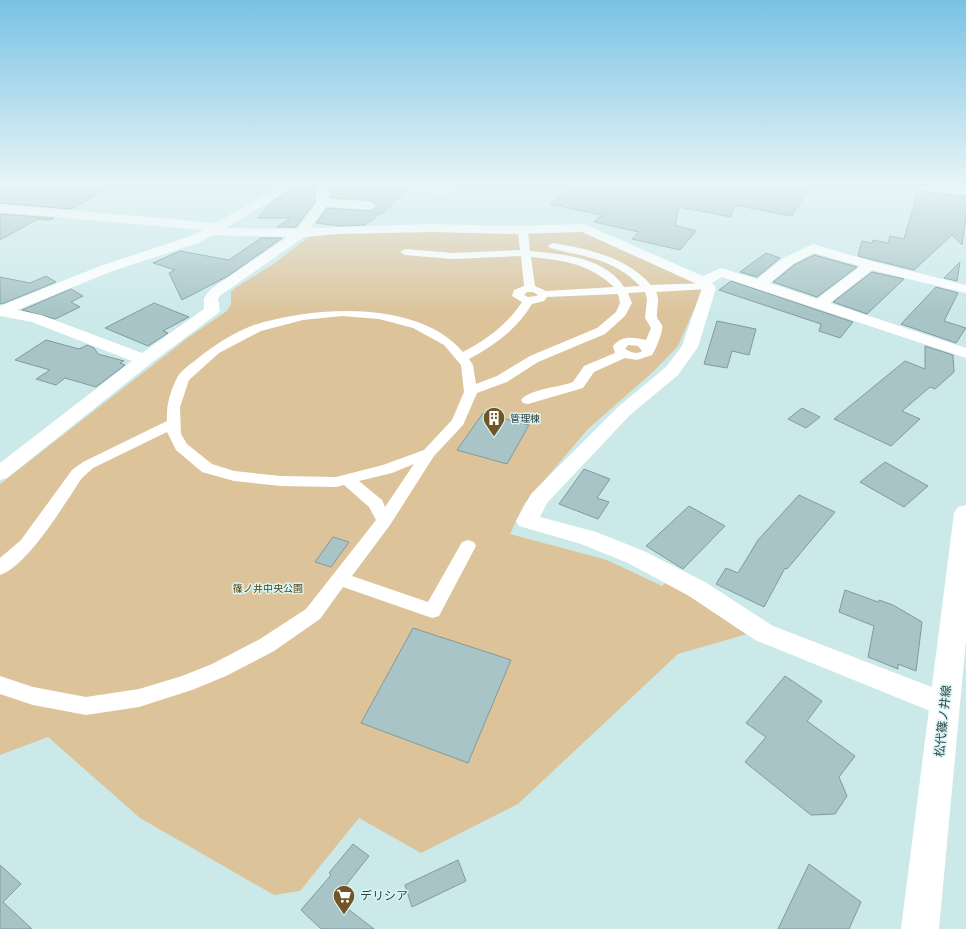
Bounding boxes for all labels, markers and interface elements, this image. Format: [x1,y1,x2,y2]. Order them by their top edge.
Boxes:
building icon: 管理棟 [481,405,507,438]
place label: 管理棟 [510,413,540,424]
park label: 篠ノ井中央公園 [233,583,303,594]
street label: 松代篠ノ井線 [932,684,954,758]
supermarket icon: デリシア [331,883,357,916]
place label: デリシア [360,889,408,903]

